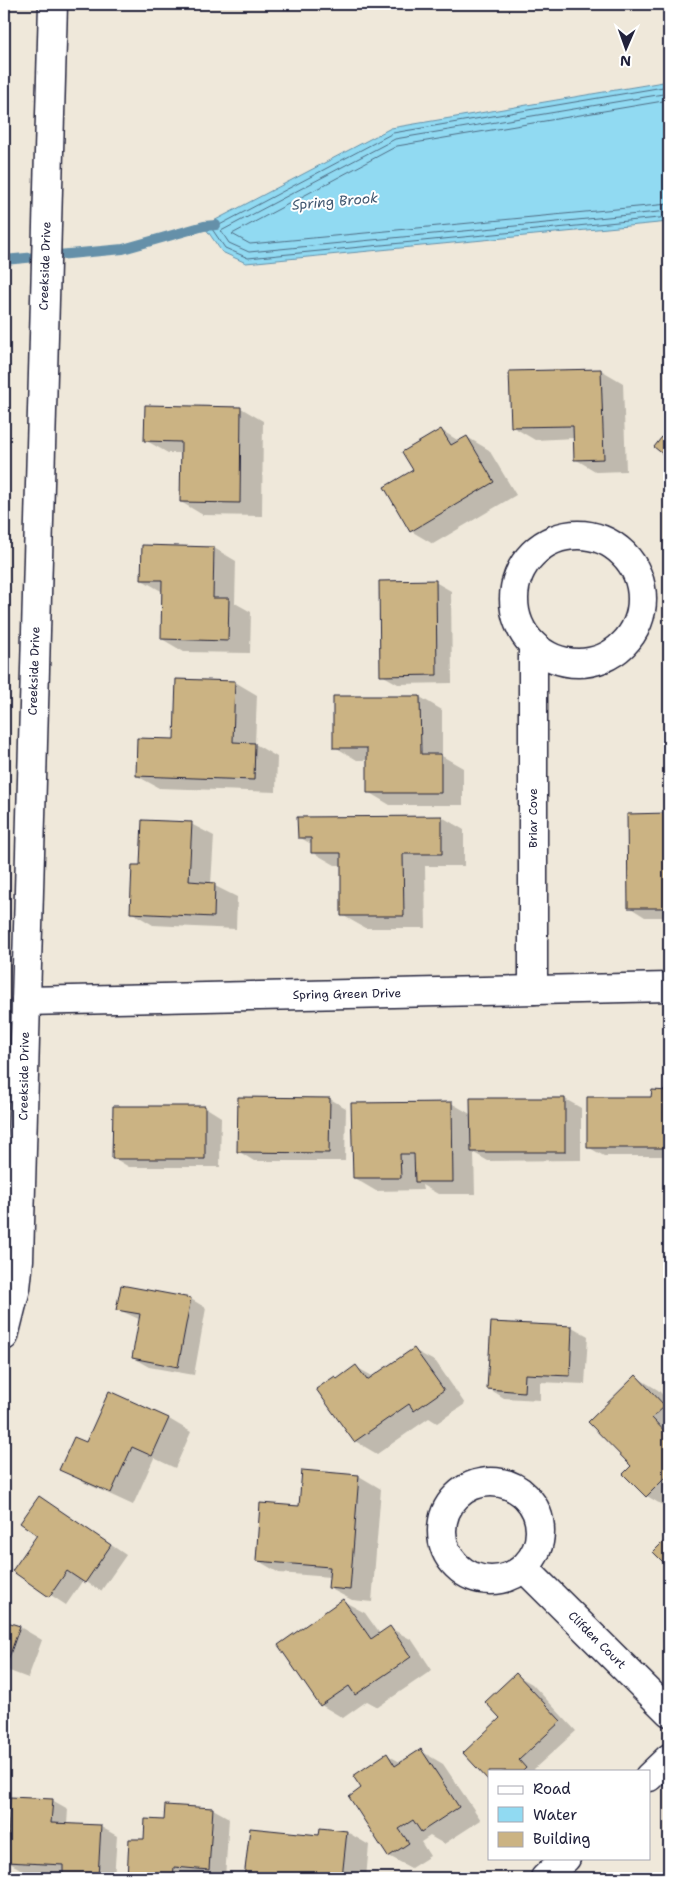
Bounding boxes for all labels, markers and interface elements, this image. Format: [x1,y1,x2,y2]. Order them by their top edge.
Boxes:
north arrow [600,22,650,72]
text: N [620,52,631,70]
water label: Spring Brook [291,188,379,214]
street label: Creekside Drive [35,221,55,311]
street label: Creekside Drive [24,626,44,716]
street label: Briar Cove [525,788,541,848]
street label: Spring Green Drive [293,985,402,1003]
street label: Creekside Drive [15,1031,33,1121]
street label: Clifden Court [565,1608,629,1672]
legend [488,1770,650,1860]
text: Road [533,1779,571,1799]
text: Water [533,1805,577,1825]
text: Building [533,1829,590,1849]

